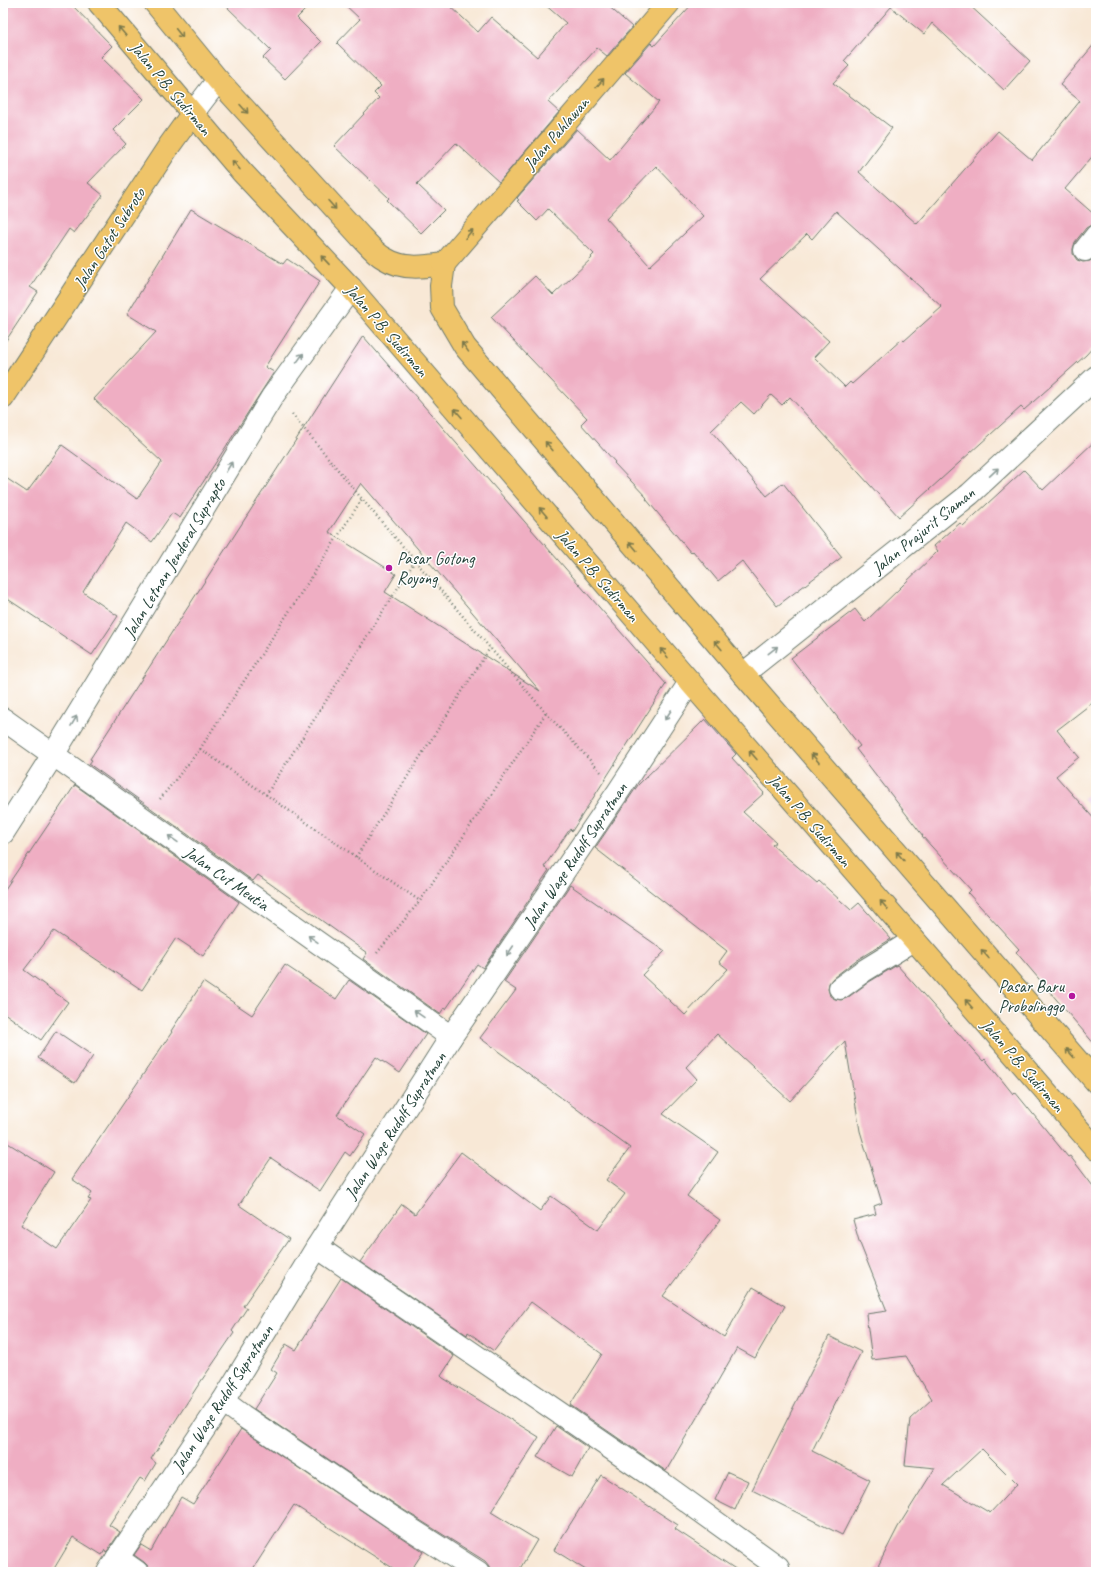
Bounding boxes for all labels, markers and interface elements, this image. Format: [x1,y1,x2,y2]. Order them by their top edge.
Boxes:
one-way arrow [118,25,127,36]
one-way arrow [175,28,184,39]
street label: Jalan P.B. Sudirman [125,36,217,141]
one-way arrow [595,78,605,88]
street label: Jalan Pahlawan [518,92,594,175]
one-way arrow [239,104,249,114]
one-way arrow [231,160,240,170]
street label: Jalan Gatot Subroto [69,183,150,293]
one-way arrow [327,200,336,210]
one-way arrow [465,229,474,240]
one-way arrow [320,255,329,265]
street label: Jalan P.B. Sudirman [340,279,433,382]
one-way arrow [461,342,470,353]
one-way arrow [296,353,304,364]
one-way arrow [454,408,463,418]
one-way arrow [545,441,554,452]
one-way arrow [226,461,234,473]
one-way arrow [989,467,999,476]
street label: Jalan Letnan Jenderal Suprapto [118,474,231,643]
street label: Jalan Prajurit Siaman [867,482,979,579]
one-way arrow [539,506,548,517]
street label: Jalan P.B. Sudirman [551,524,644,627]
one-way arrow [629,540,638,551]
place label: Pasar Gotong Royong [397,548,476,589]
marker: Pasar Gotong Royong [384,563,394,573]
one-way arrow [713,639,722,650]
one-way arrow [768,646,779,654]
one-way arrow [660,647,669,658]
one-way arrow [664,709,672,721]
one-way arrow [70,715,78,727]
one-way arrow [748,749,757,760]
one-way arrow [811,752,820,763]
street label: Jalan P.B. Sudirman [763,769,856,872]
street label: Jalan Wage Rudolf Supratman [518,778,632,933]
one-way arrow [168,835,179,843]
street label: Jalan Cut Meutia [180,841,274,916]
one-way arrow [896,851,905,861]
one-way arrow [880,901,889,911]
one-way arrow [308,935,319,943]
one-way arrow [506,945,514,956]
one-way arrow [981,949,990,960]
place label: Pasar Baru Probolinggo [998,976,1066,1017]
marker: Pasar Baru Probolinggo [1067,991,1077,1001]
one-way arrow [965,998,974,1009]
one-way arrow [414,1010,425,1019]
street label: Jalan P.B. Sudirman [976,1014,1069,1117]
street label: Jalan Wage Rudolf Supratman [339,1047,451,1204]
one-way arrow [1066,1047,1075,1058]
street label: Jalan Wage Rudolf Supratman [166,1320,278,1477]

